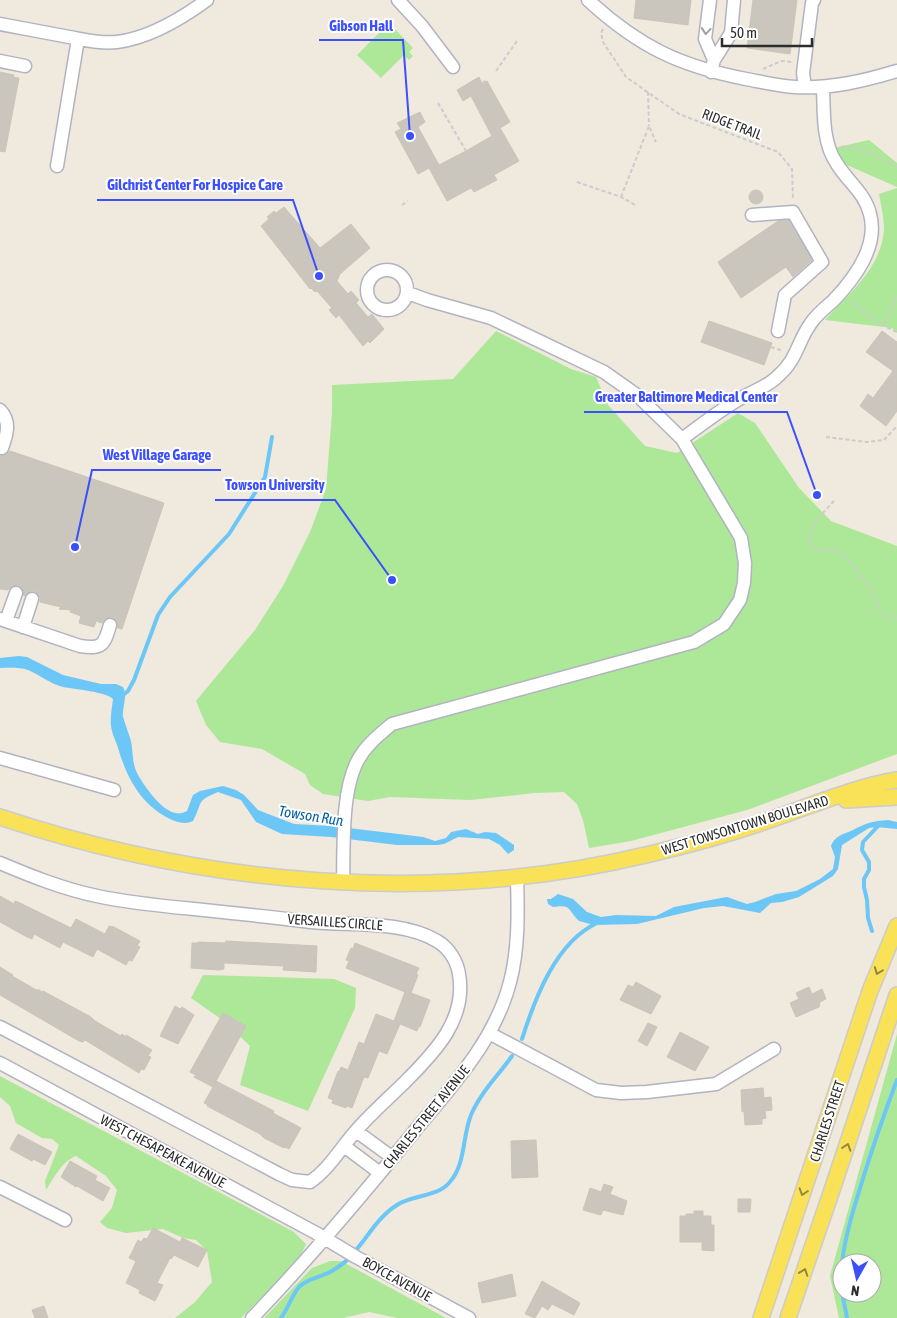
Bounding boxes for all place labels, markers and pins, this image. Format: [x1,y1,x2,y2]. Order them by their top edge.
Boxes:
callout: Gibson Hall [319,10,403,40]
callout: Gilchrist Center For Hospice Care [97,170,293,200]
callout: Greater Baltimore Medical Center [584,382,787,412]
callout: West Village Garage [92,440,221,470]
callout: Towson University [215,470,335,500]

